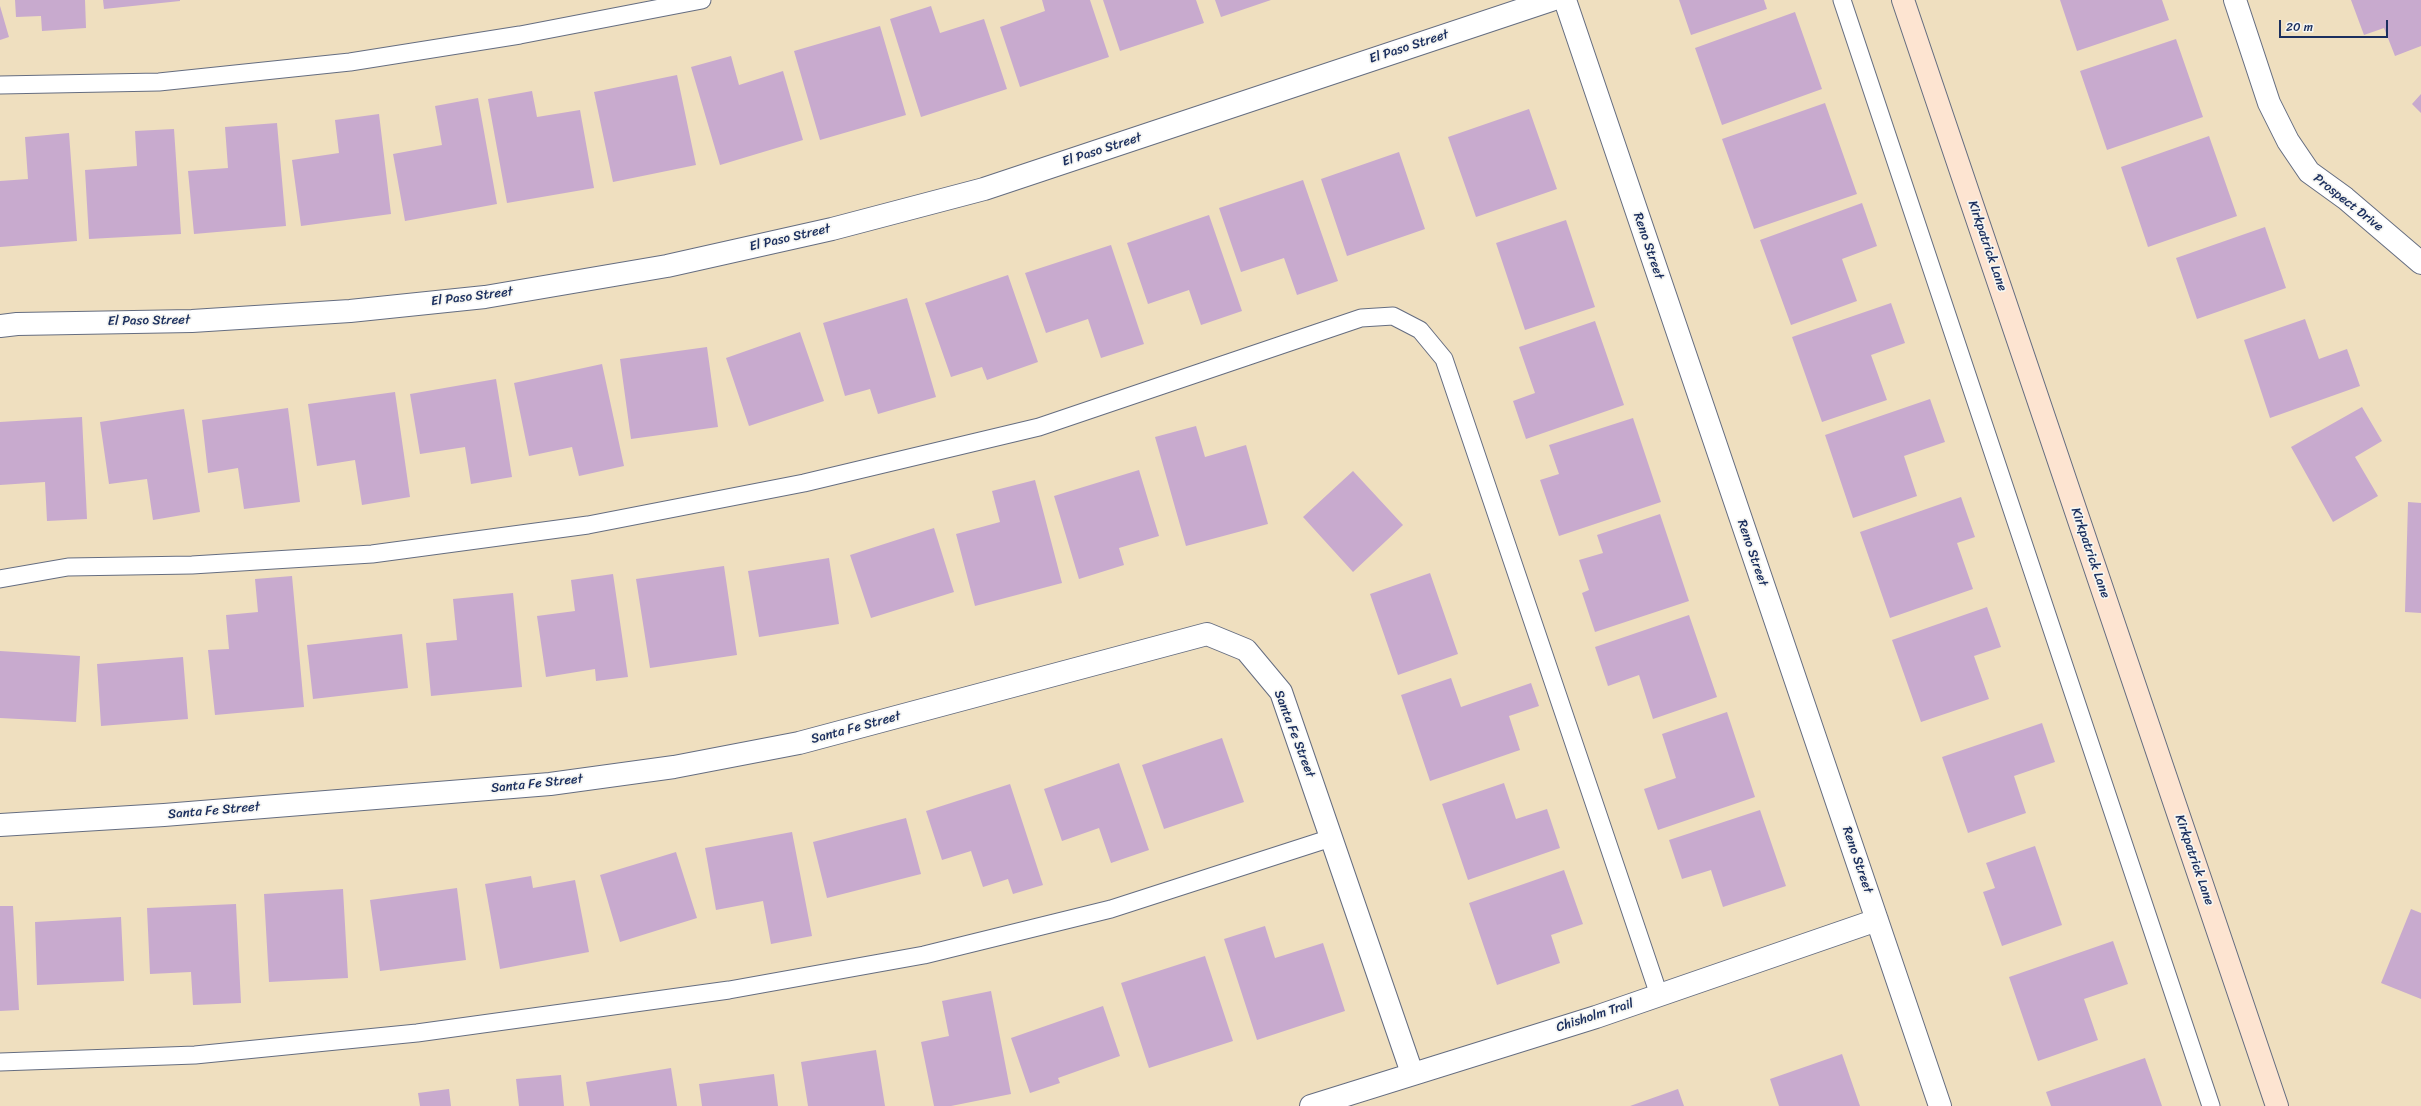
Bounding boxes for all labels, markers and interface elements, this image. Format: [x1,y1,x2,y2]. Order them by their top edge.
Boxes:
scale bar [2281,12,2390,38]
text: 20 m [2286,16,2313,38]
street label: El Paso Street [1367,27,1451,67]
street label: El Paso Street [1060,130,1144,170]
street label: Prospect Drive [2310,171,2386,235]
street label: Kirkpatrick Lane [1964,199,2010,293]
street label: Reno Street [1629,211,1667,281]
street label: El Paso Street [748,221,832,255]
street label: El Paso Street [430,284,514,310]
street label: El Paso Street [108,312,190,330]
street label: Kirkpatrick Lane [2067,506,2113,600]
street label: Reno Street [1733,518,1771,588]
street label: Santa Fe Street [1270,688,1318,780]
street label: Santa Fe Street [809,709,903,747]
street label: Santa Fe Street [490,771,584,797]
street label: Santa Fe Street [167,799,261,823]
street label: Kirkpatrick Lane [2171,813,2217,907]
street label: Reno Street [1838,825,1876,895]
street label: Chisholm Trail [1554,996,1636,1036]

